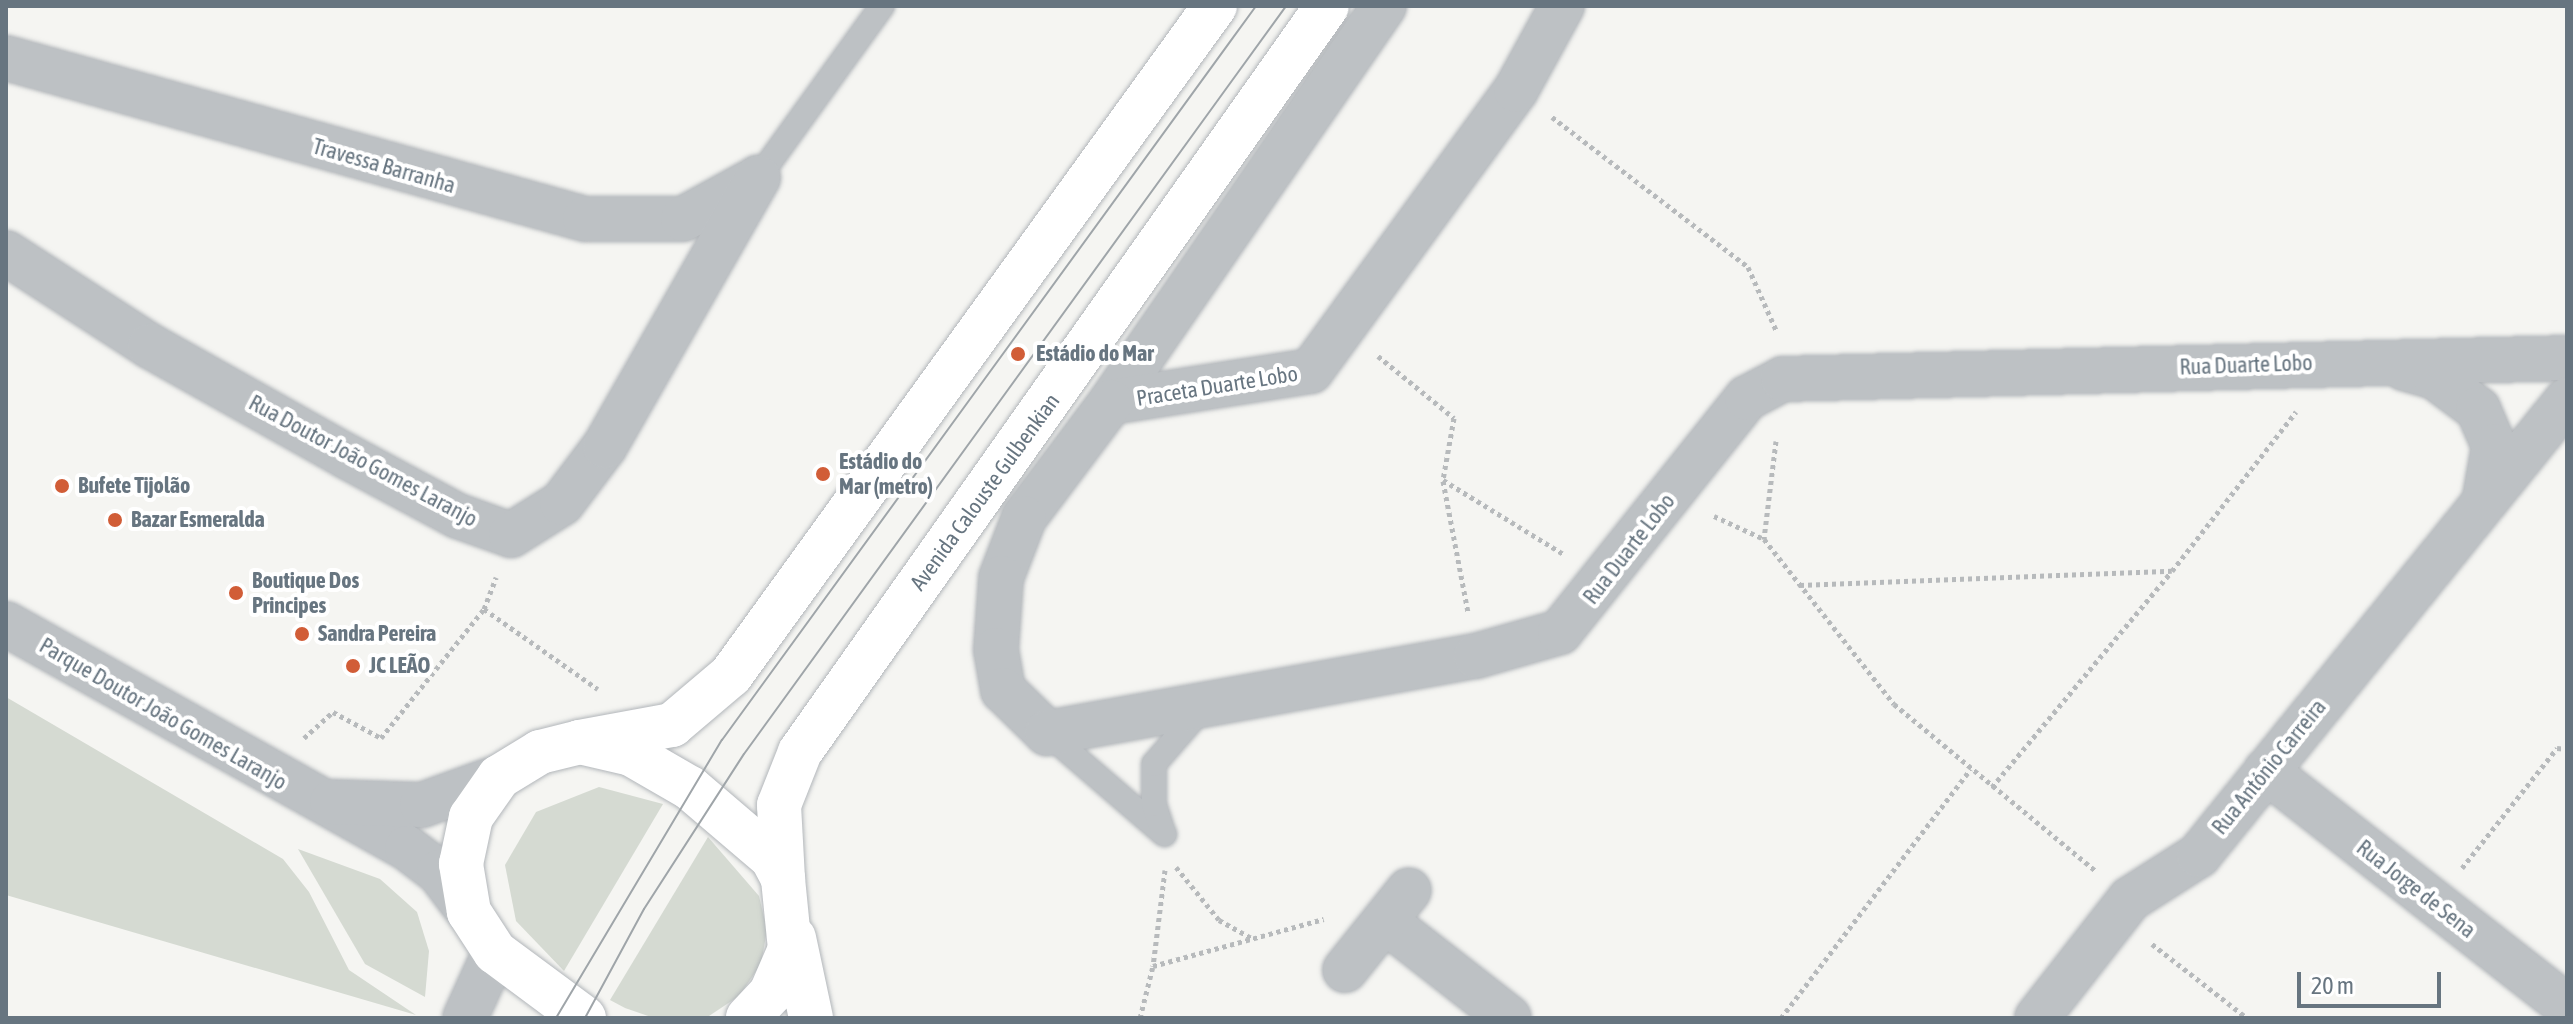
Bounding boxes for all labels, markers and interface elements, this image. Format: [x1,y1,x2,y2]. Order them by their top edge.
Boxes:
street label: Travessa Barranha [310,133,458,199]
place label: Estádio do Mar [1036,341,1154,367]
marker: Estádio do Mar [1007,343,1029,365]
street label: Rua Duarte Lobo [2179,349,2313,381]
street label: Praceta Duarte Lobo [1134,360,1300,412]
street label: Avenida Calouste Gulbenkian [905,388,1065,596]
street label: Rua Doutor João Gomes Laranjo [244,390,482,532]
place label: Estádio do Mar (metro) [839,448,933,500]
marker: Estádio do Mar (metro) [814,465,832,483]
place label: Bufete Tijolão [78,473,190,499]
marker: Bufete Tijolão [53,477,71,495]
street label: Rua Duarte Lobo [1578,488,1680,610]
place label: Bazar Esmeralda [131,507,265,533]
marker: Bazar Esmeralda [106,511,124,529]
place label: Boutique Dos Principes [252,567,359,618]
marker: Boutique Dos Principes [227,584,245,602]
place label: Sandra Pereira [318,621,436,647]
marker: Sandra Pereira [293,625,311,643]
street label: Parque Doutor João Gomes Laranjo [35,632,291,796]
place label: JC LEÃO [369,653,430,679]
marker: JC LEÃO [344,657,362,675]
street label: Rua António Carreira [2206,694,2332,840]
street label: Rua Jorge de Sena [2351,834,2481,944]
scale bar [2301,956,2445,1006]
text: 20 m [2311,972,2354,999]

